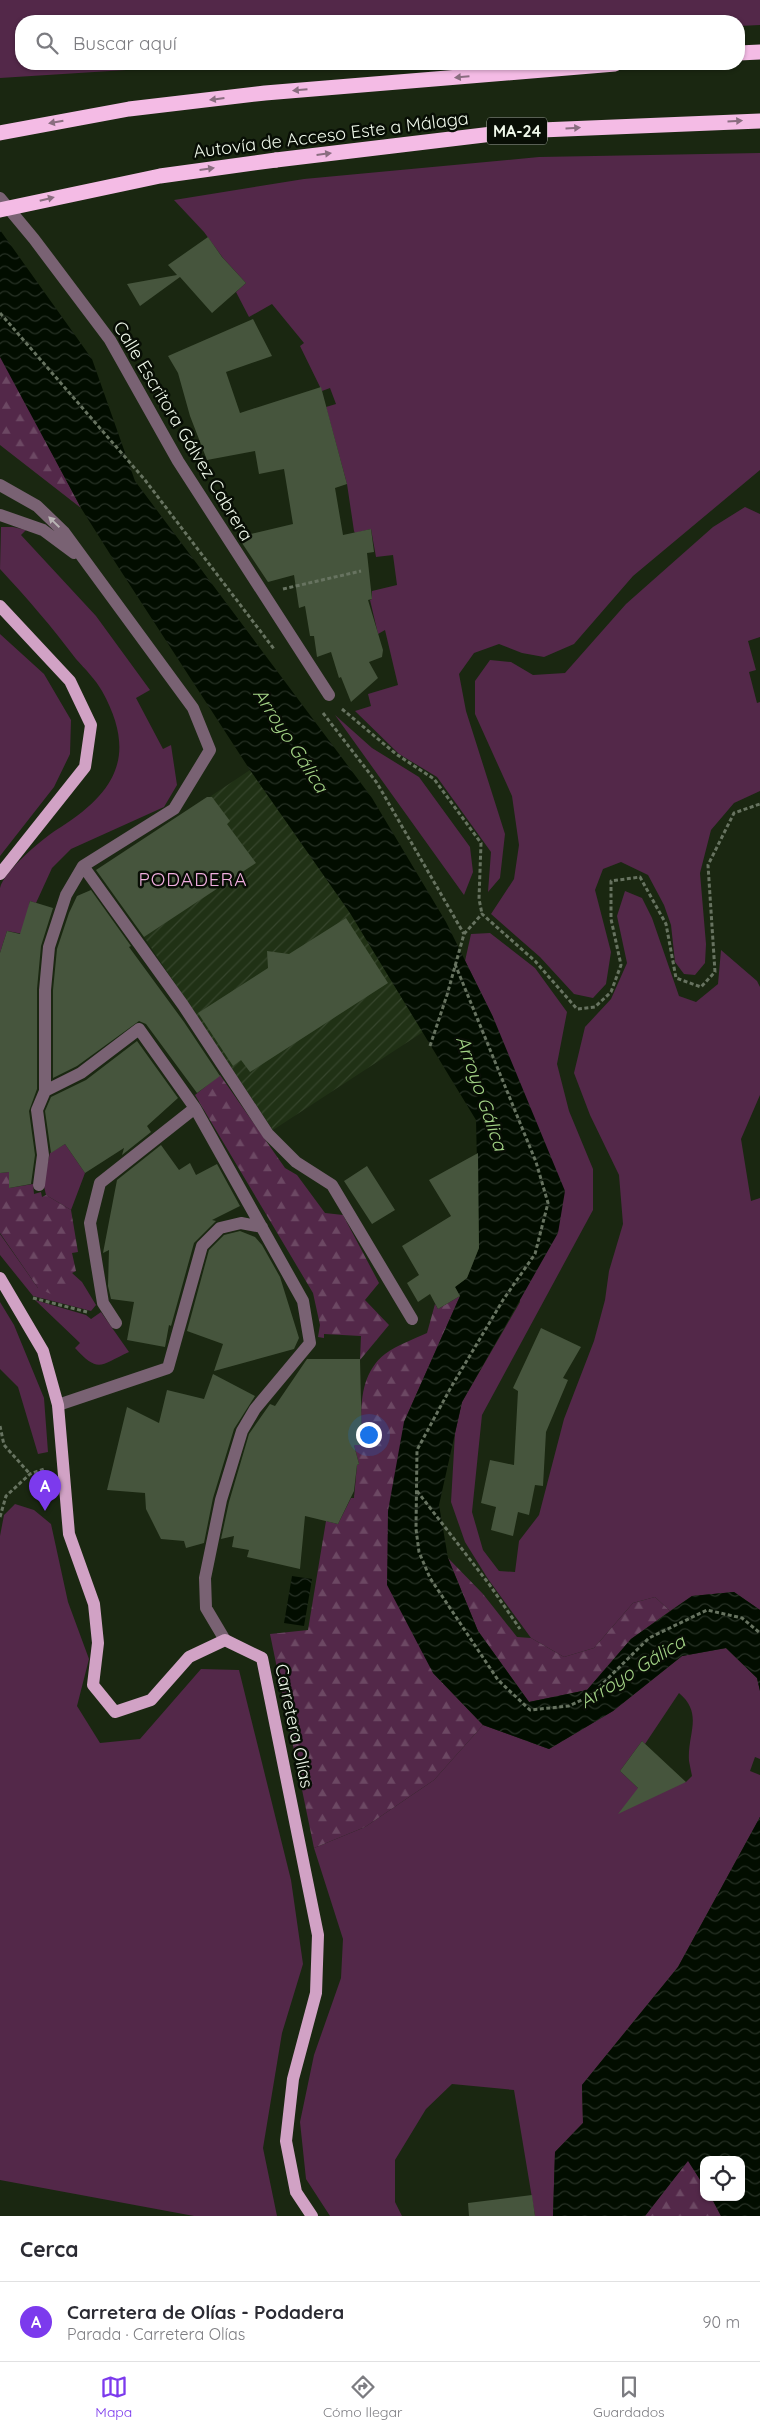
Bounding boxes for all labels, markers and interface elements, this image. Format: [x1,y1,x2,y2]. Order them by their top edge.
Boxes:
search box [15,15,745,70]
icon: search [33,29,61,57]
text: Buscar aquí [73,31,177,55]
one-way arrow [454,73,470,81]
one-way arrow [292,86,308,94]
one-way arrow [209,95,225,103]
street label: Autovía de Acceso Este a Málaga [192,106,470,163]
one-way arrow [727,116,743,124]
road number: MA-24 [487,118,547,144]
one-way arrow [48,119,64,127]
one-way arrow [565,124,581,132]
one-way arrow [317,150,333,158]
one-way arrow [199,165,215,173]
one-way arrow [40,195,55,203]
street label: Calle Escritora Gálvez Cabrera [109,317,258,545]
one-way arrow [48,516,60,528]
water label: Arroyo Gálica [248,683,335,798]
district label: PODADERA [138,867,248,891]
water label: Arroyo Gálica [451,1032,513,1155]
your location [356,1422,382,1448]
pin: A [29,1470,61,1511]
water label: Arroyo Gálica [575,1628,691,1713]
street label: Carretera Olías [270,1662,319,1790]
map controls [700,2156,745,2201]
button: locate [700,2156,745,2201]
text: Cerca [20,2236,78,2262]
text: Carretera de Olías - Podadera [67,2300,344,2324]
text: A [31,2312,41,2332]
text: 90 m [703,2312,740,2332]
text: Parada · Carretera Olías [67,2324,245,2344]
tab: Mapa [95,2373,132,2421]
tab: Cómo llegar [323,2373,402,2421]
tab: Guardados [593,2373,665,2421]

